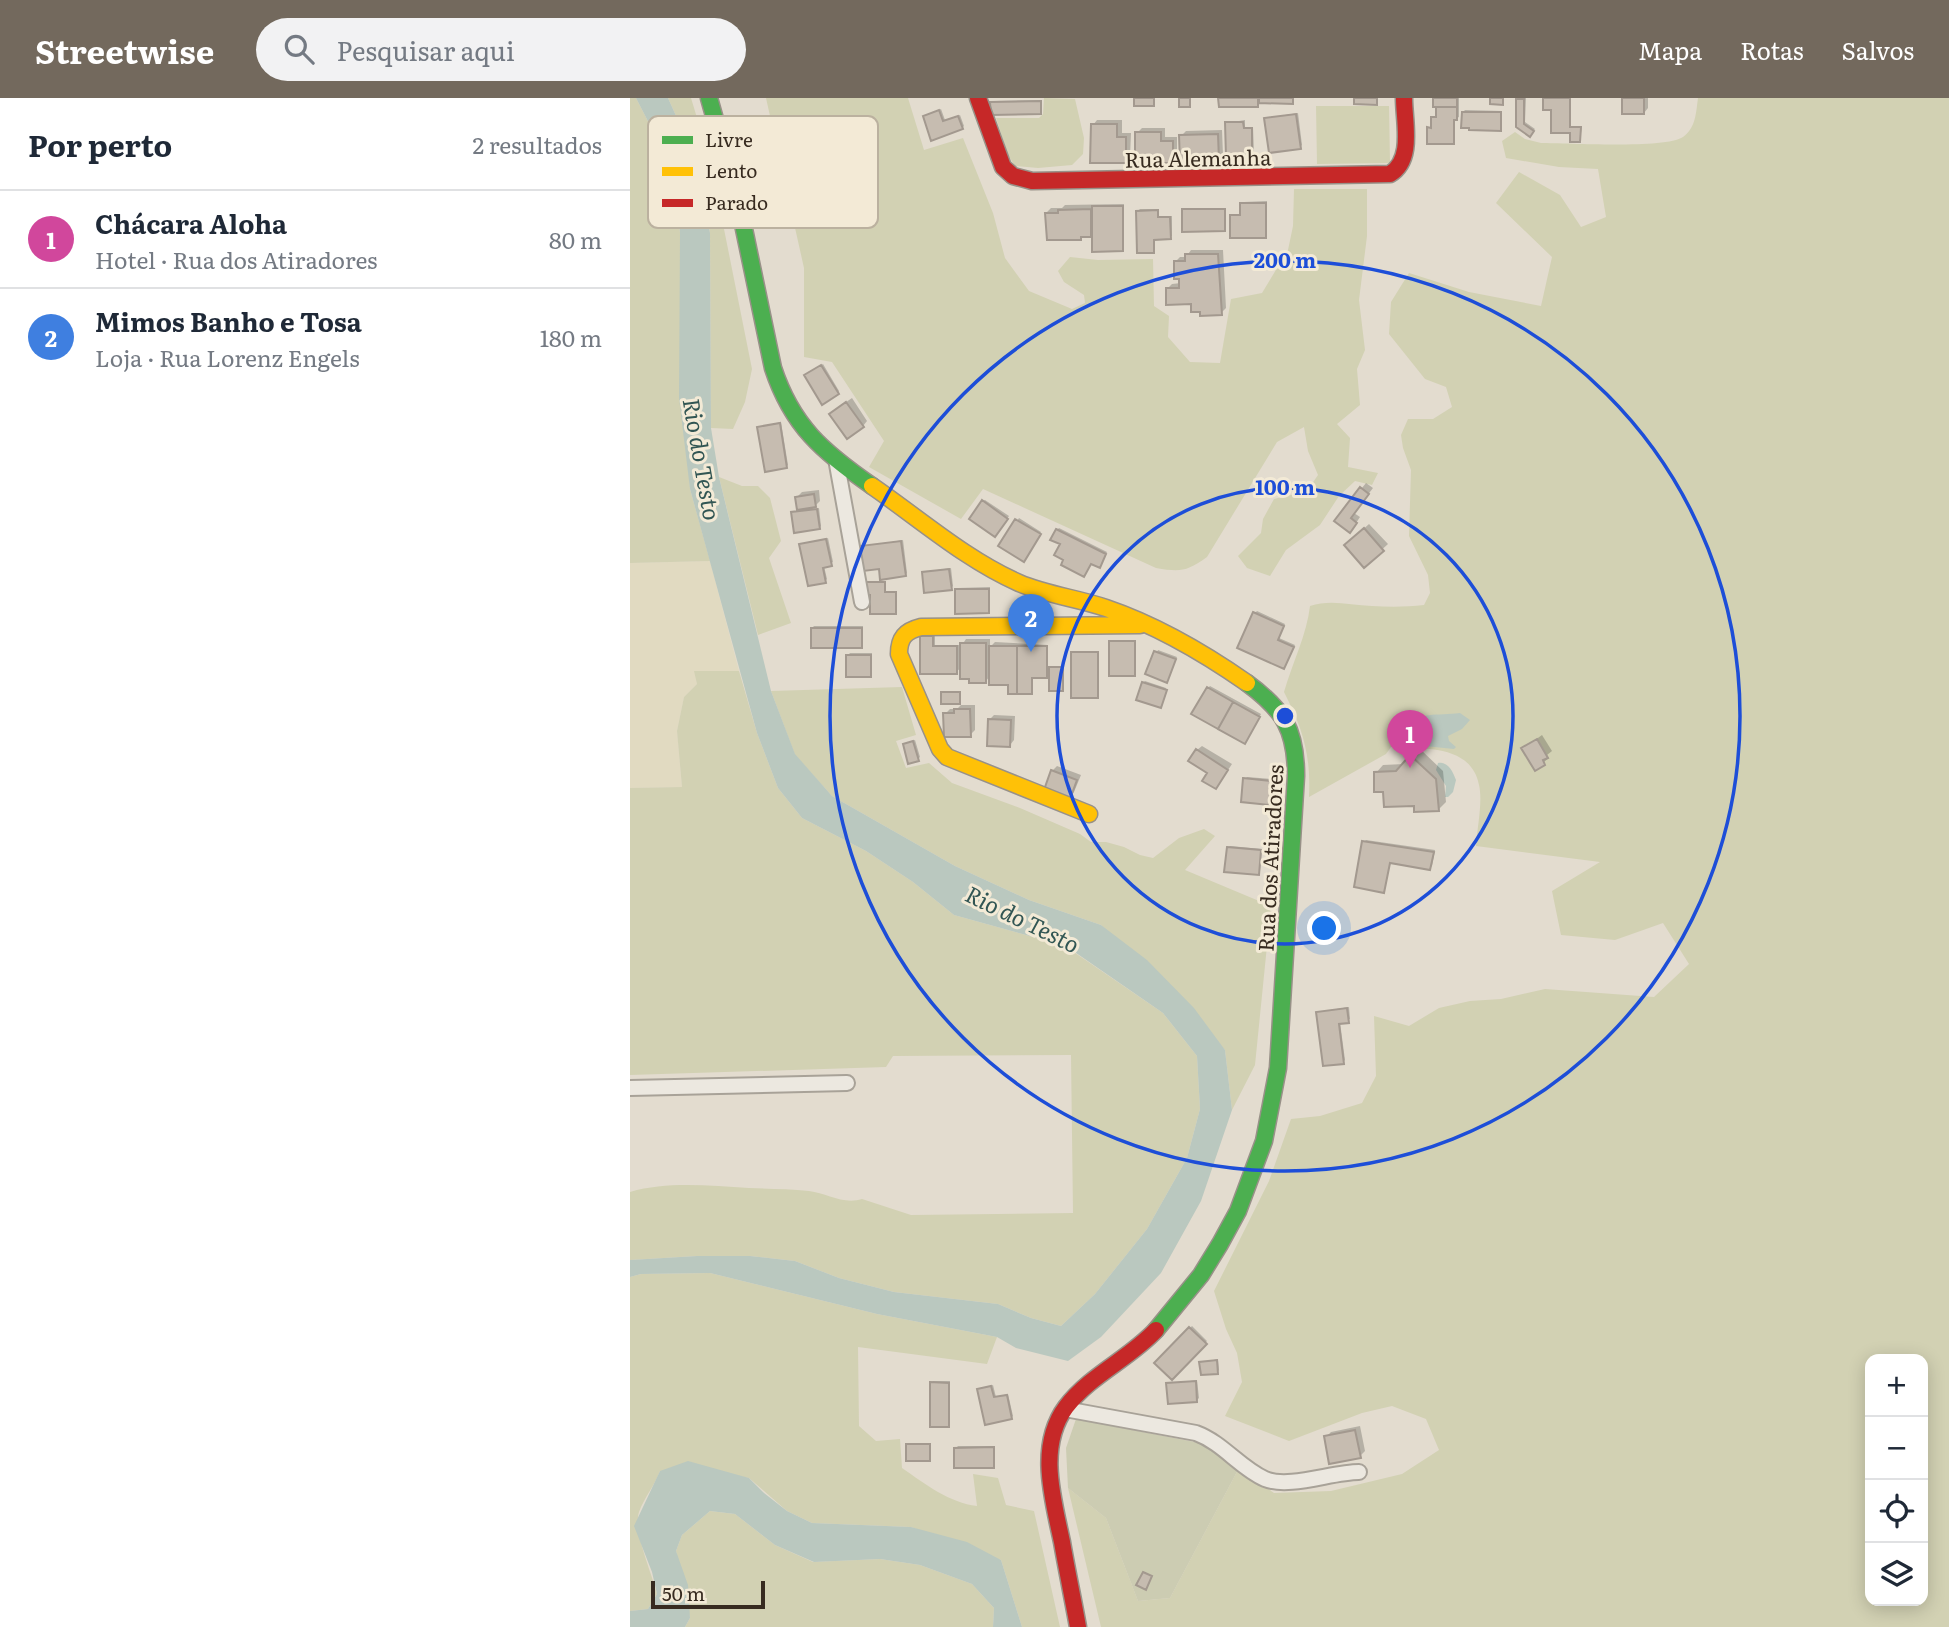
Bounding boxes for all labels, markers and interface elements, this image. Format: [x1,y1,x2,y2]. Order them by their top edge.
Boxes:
search box [256,18,746,81]
text: Streetwise [35,25,214,74]
icon: search [280,30,318,68]
text: Pesquisar aqui [336,30,515,69]
text: Mapa [1638,32,1702,67]
text: Rotas [1740,32,1804,67]
text: Salvos [1842,32,1914,67]
legend [648,116,878,228]
text: Por perto [28,122,172,166]
text: Livre [705,125,753,153]
text: 2 resultados [472,127,602,161]
street label: Rua Alemanha [1124,140,1272,174]
text: Lento [705,156,758,184]
text: Parado [705,188,768,216]
text: Chácara Aloha [95,203,287,242]
text: 1 [46,222,56,256]
text: 80 m [549,222,602,256]
text: Hotel · Rua dos Atiradores [95,242,377,276]
text: 200 m [1254,243,1316,274]
text: Mimos Banho e Tosa [95,301,362,340]
text: 2 [45,320,57,354]
text: 180 m [540,320,602,354]
text: Loja · Rua Lorenz Engels [95,340,360,374]
water label: Rio do Testo [676,395,730,523]
text: 100 m [1255,470,1315,501]
pin: 2 [1008,594,1054,652]
centre of rings [1273,704,1297,728]
pin: 1 [1387,710,1433,768]
street label: Rua dos Atiradores [1249,764,1289,952]
water label: Rio do Testo [960,876,1086,960]
your location [1307,911,1341,945]
map controls [1865,1354,1928,1606]
button: + [1865,1354,1928,1417]
button: − [1865,1417,1928,1480]
button: locate [1865,1480,1928,1543]
button: layers [1865,1543,1928,1606]
scale bar [651,1578,765,1610]
text: 50 m [662,1579,705,1607]

